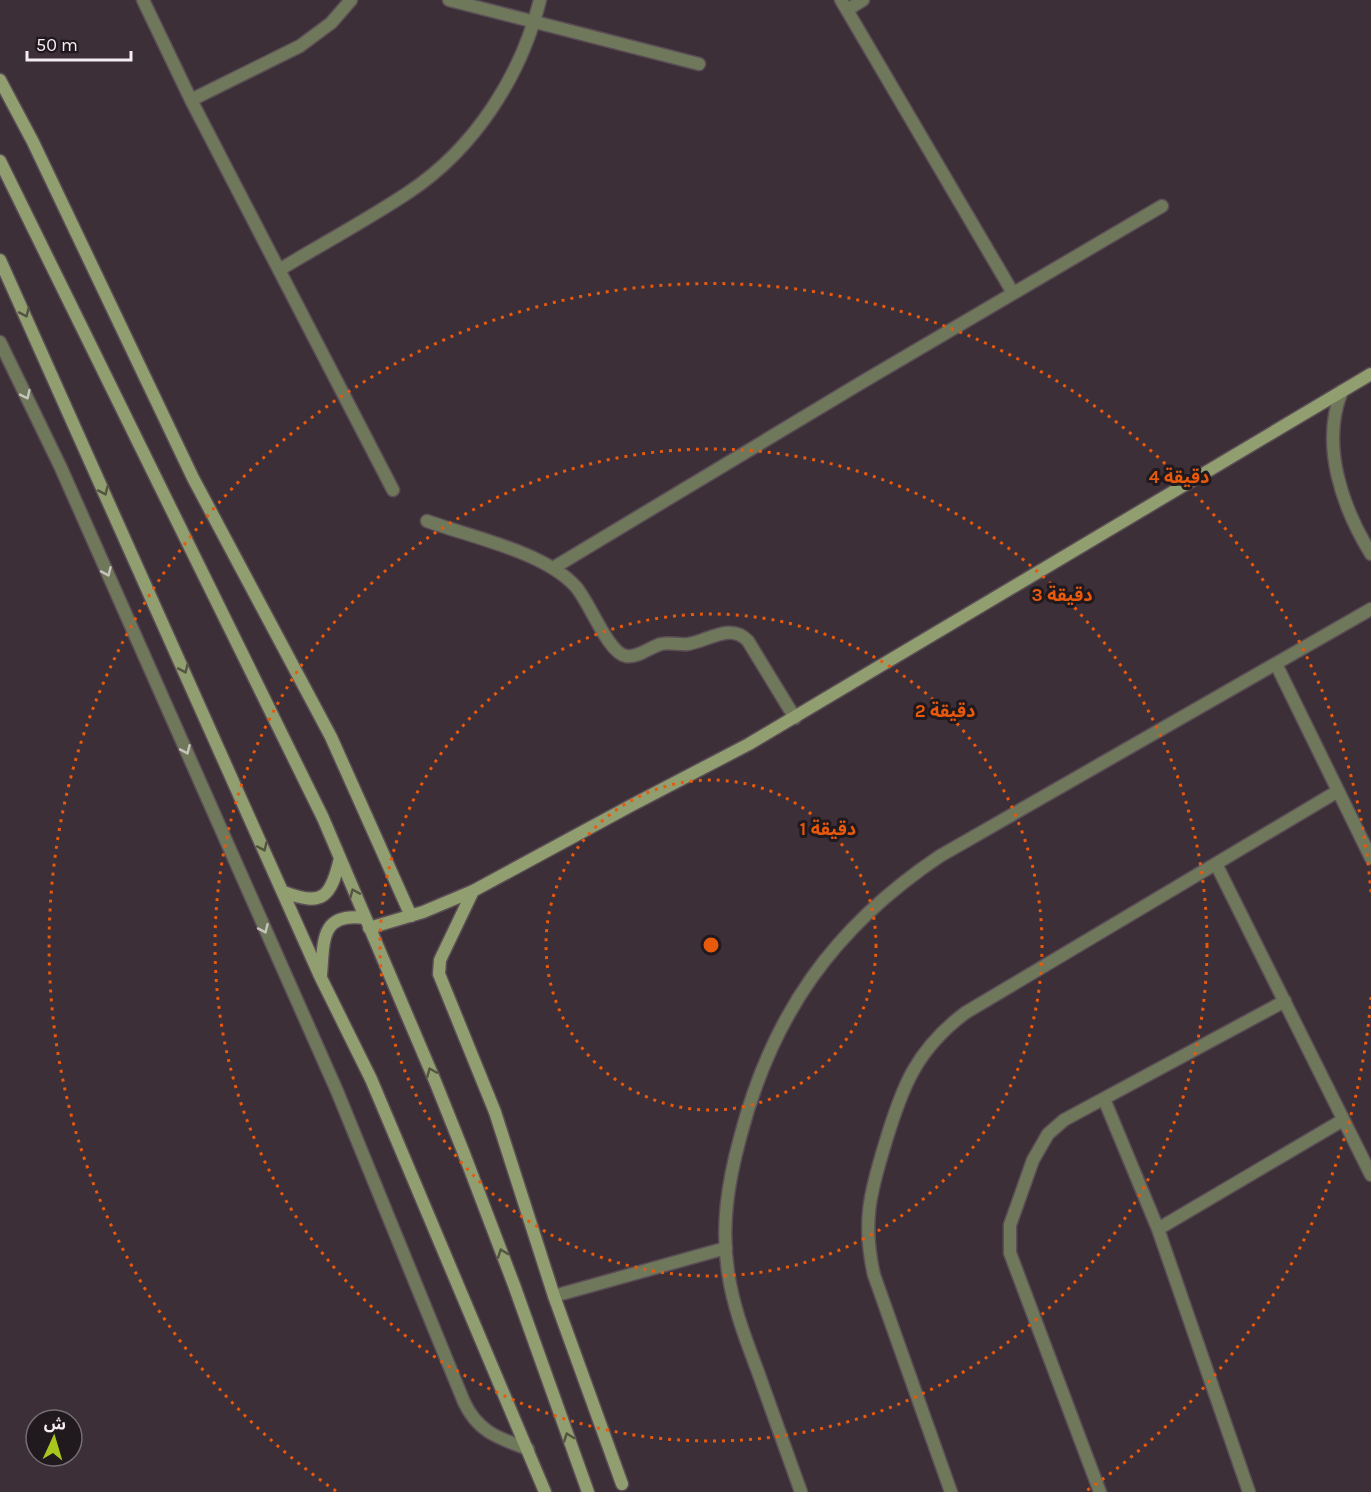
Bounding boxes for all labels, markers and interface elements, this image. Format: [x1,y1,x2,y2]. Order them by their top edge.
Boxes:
scale bar [27,24,130,62]
text: 50 m [36,34,78,56]
one-way arrow [17,306,29,317]
one-way arrow [18,388,30,399]
text: 4 دقيقة [1149,466,1209,488]
one-way arrow [97,484,109,495]
one-way arrow [100,565,112,576]
text: 3 دقيقة [1031,584,1093,606]
one-way arrow [177,662,189,673]
text: 2 دقيقة [915,700,975,722]
one-way arrow [179,744,191,755]
text: 1 دقيقة [800,818,856,840]
one-way arrow [256,841,268,852]
one-way arrow [349,888,361,899]
one-way arrow [257,922,269,933]
centre of rings [701,935,721,955]
one-way arrow [426,1067,438,1078]
one-way arrow [497,1249,509,1260]
north arrow [24,1408,84,1468]
text: ش [43,1413,67,1434]
one-way arrow [563,1432,575,1443]

